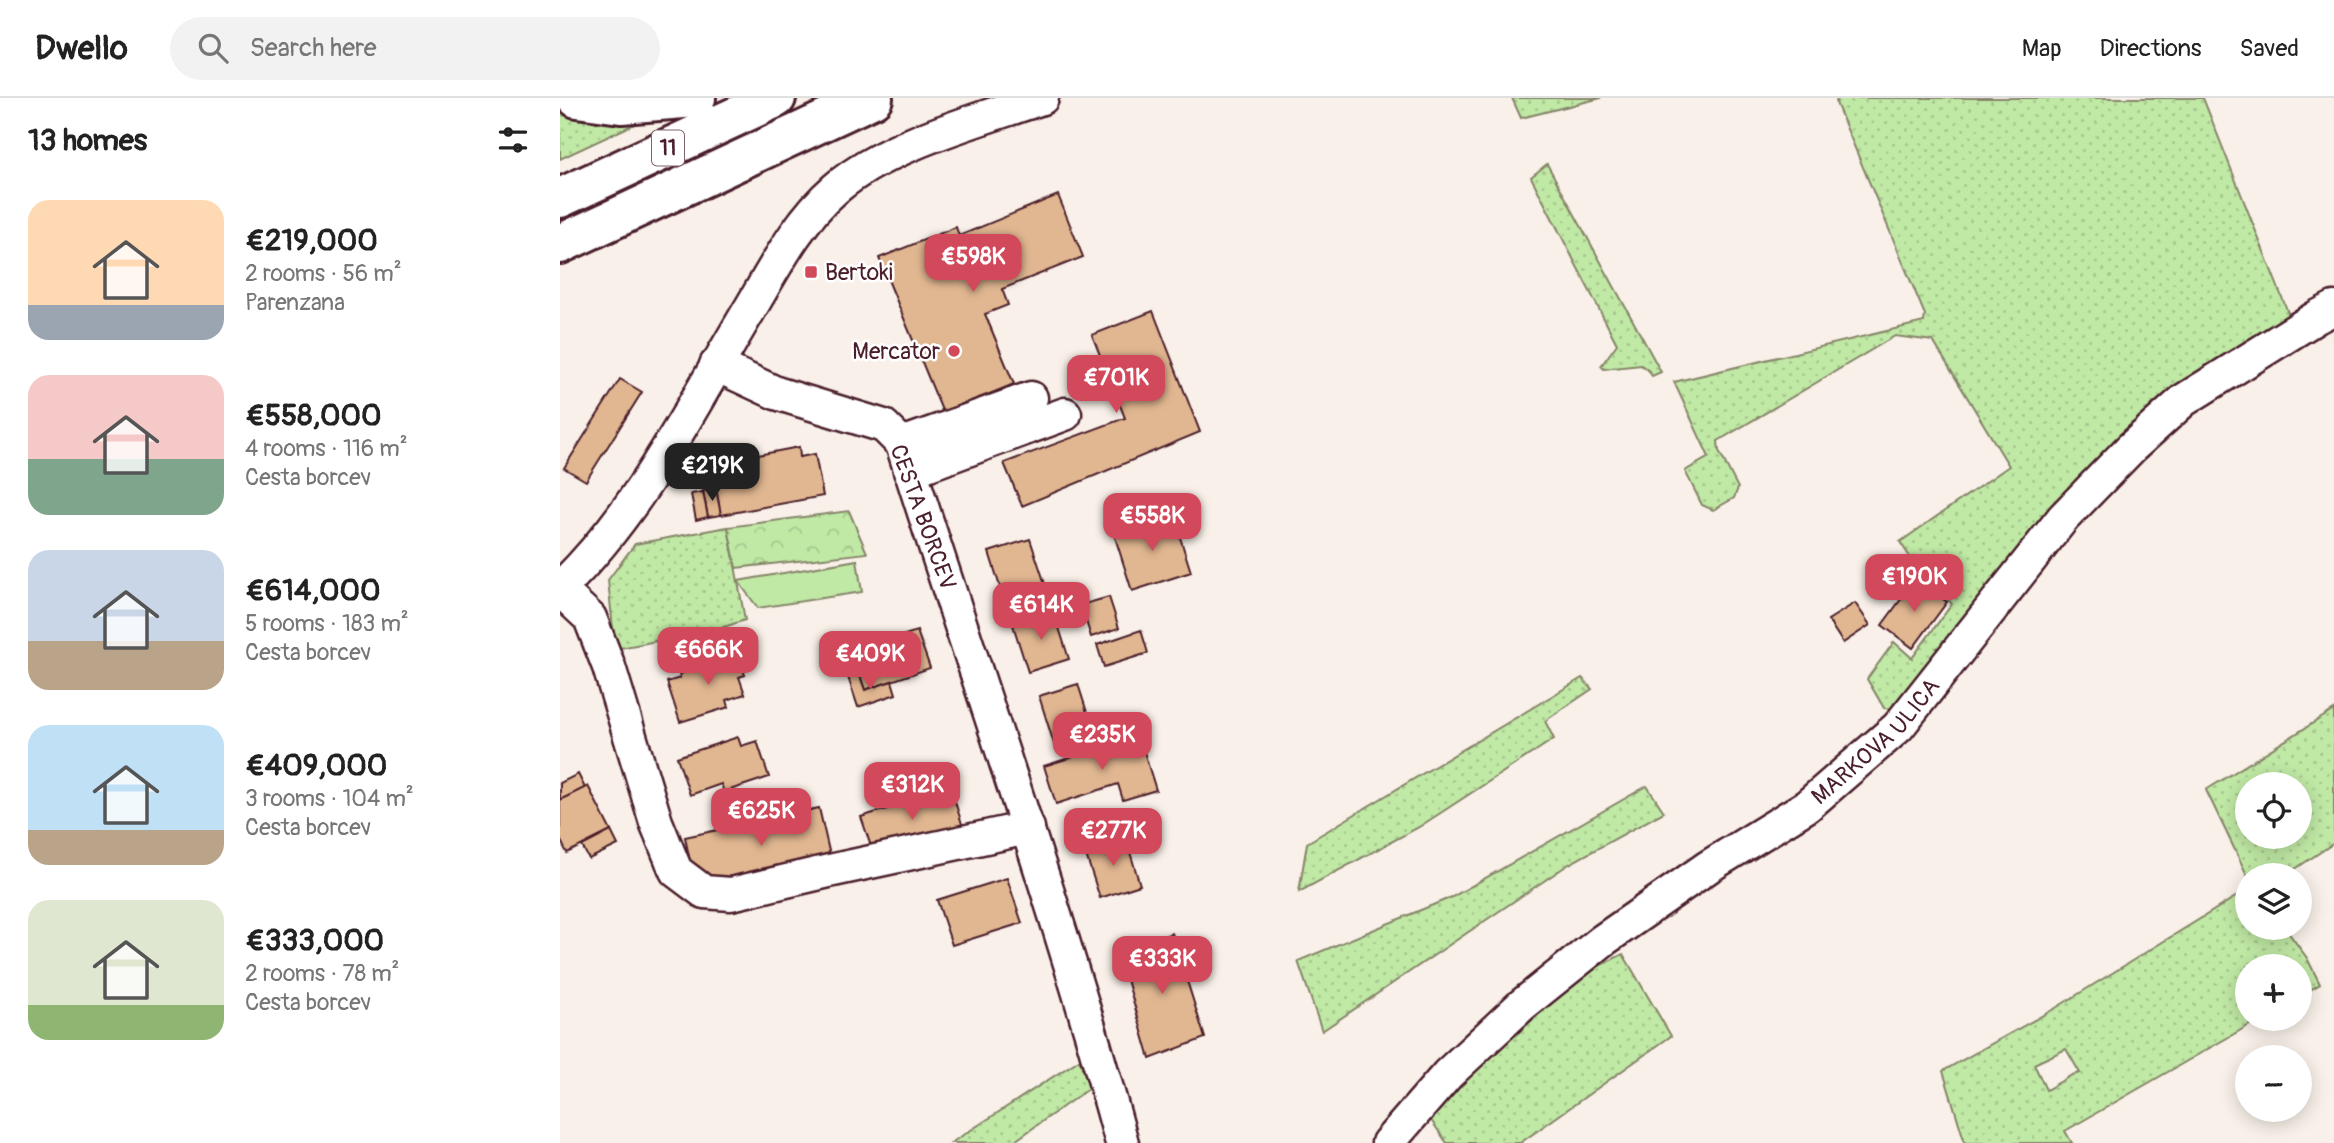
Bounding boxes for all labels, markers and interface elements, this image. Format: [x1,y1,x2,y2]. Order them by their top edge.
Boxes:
search box [170,17,660,80]
text: Dwello [35,28,128,69]
icon: search [194,29,232,67]
text: Search here [250,32,377,64]
text: Map [2022,34,2062,63]
text: Directions [2100,34,2201,63]
text: Saved [2239,34,2299,63]
icon: filters [494,121,532,159]
text: 13 homes [28,122,147,159]
road number: 11 [652,130,684,166]
text: €219,000 [245,222,378,259]
icon: home [84,228,168,312]
pin: €598K [924,234,1022,294]
text: €598K [941,242,1005,271]
place label: Bertoki [825,258,893,287]
text: 2 rooms · 56 m² [245,259,402,288]
marker: Bertoki [803,264,819,280]
text: Parenzana [245,288,345,317]
place label: Mercator [852,337,940,366]
marker: Mercator [946,343,962,359]
pin: €701K [1067,356,1165,415]
text: €701K [1083,363,1149,392]
text: €558,000 [245,397,382,434]
icon: home [84,403,168,487]
text: 4 rooms · 116 m² [245,434,408,463]
street label: CESTA BORCEV [883,440,963,594]
pin: €219K [663,444,761,503]
text: €219K [681,451,743,480]
text: Cesta borcev [245,463,371,492]
pin: €558K [1103,494,1201,553]
text: €558K [1119,501,1185,530]
pin: €190K [1865,554,1963,614]
text: €190K [1881,562,1947,591]
text: €614,000 [245,572,380,609]
icon: home [84,578,168,662]
pin: €614K [992,582,1090,642]
text: €614K [1009,590,1073,619]
text: 5 rooms · 183 m² [245,609,409,638]
pin: €666K [659,628,757,687]
pin: €409K [821,632,919,691]
text: €666K [673,635,743,664]
text: Cesta borcev [245,638,371,667]
text: €409K [835,639,905,668]
street label: MARKOVA ULICA [1805,672,1946,811]
pin: €235K [1053,712,1151,772]
text: €235K [1069,720,1135,749]
text: €409,000 [245,747,387,784]
icon: home [84,753,168,837]
pin: €312K [863,762,961,822]
text: €312K [880,770,944,799]
map controls [2235,772,2312,1122]
button: locate [2235,772,2312,849]
text: 3 rooms · 104 m² [245,784,414,813]
pin: €625K [712,788,810,848]
text: €625K [727,796,795,825]
pin: €277K [1064,808,1162,868]
text: Cesta borcev [245,813,371,842]
text: €277K [1080,816,1146,845]
button: layers [2235,863,2312,940]
text: €333,000 [245,922,384,959]
icon: home [84,928,168,1012]
pin: €333K [1113,936,1211,996]
text: €333K [1128,944,1196,973]
button: + [2235,954,2312,1031]
text: 2 rooms · 78 m² [245,959,399,988]
text: Cesta borcev [245,988,371,1017]
button: − [2235,1045,2312,1122]

